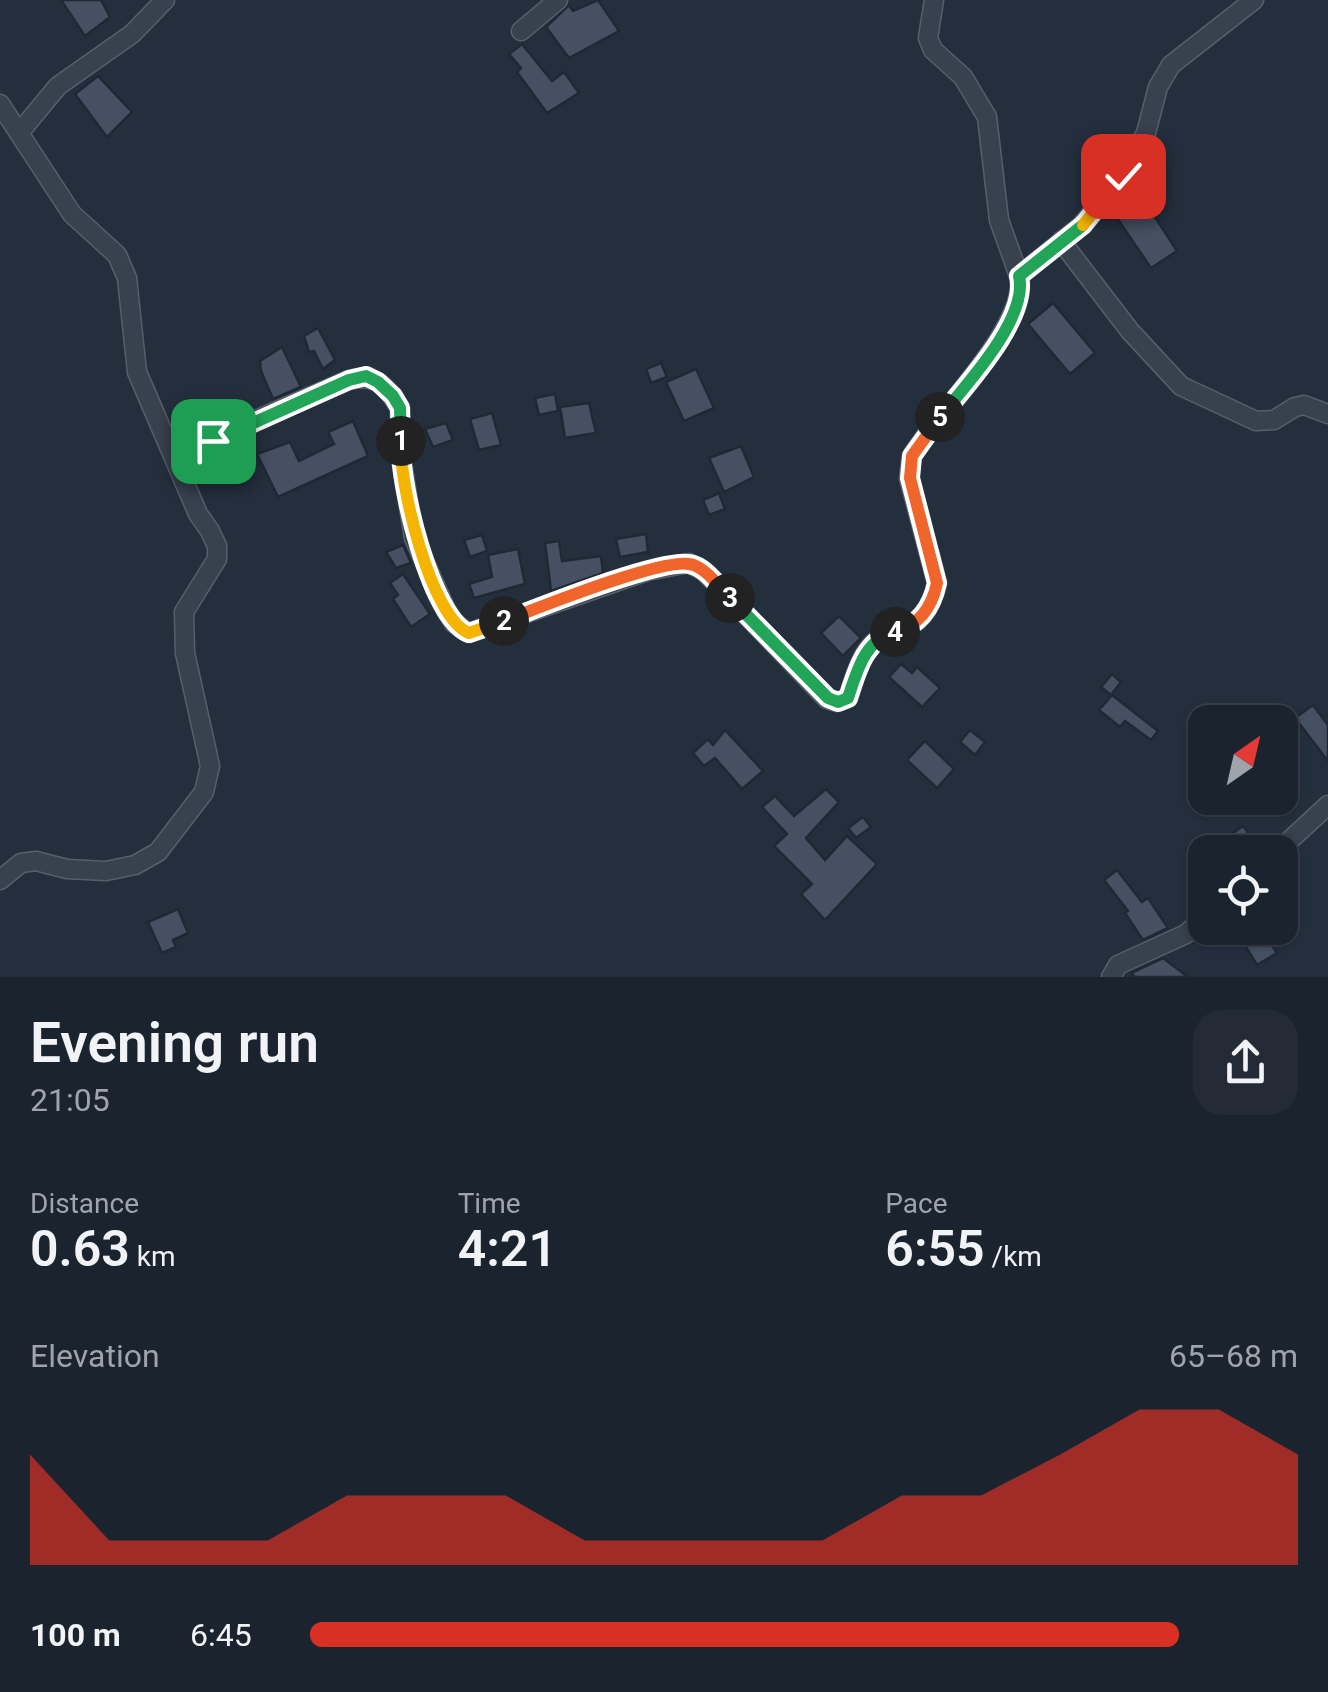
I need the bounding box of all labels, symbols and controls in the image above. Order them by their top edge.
pin [1081,134,1166,219]
icon: check [1096,149,1151,204]
pin: 5 [915,392,965,442]
pin [171,399,256,484]
text: 5 [932,400,948,433]
icon: arrive [186,414,241,469]
pin: 1 [376,416,426,466]
text: 1 [393,424,409,457]
pin: 3 [705,573,755,623]
text: 3 [722,581,738,614]
pin: 2 [479,596,529,646]
text: 2 [496,604,512,637]
pin: 4 [870,607,920,657]
text: 4 [887,615,903,648]
north arrow [1188,705,1298,815]
map controls [1188,705,1298,945]
button: locate [1188,835,1298,945]
button: share [1193,1010,1298,1115]
text: Evening run [30,1011,319,1075]
text: 21:05 [30,1081,110,1119]
text: Distance [30,1187,139,1220]
text: Time [458,1187,521,1220]
text: Pace [885,1187,948,1220]
text: 0.63 [30,1220,130,1278]
text: 4:21 [458,1220,557,1278]
text: 6:55 [885,1220,985,1278]
text: km [130,1240,176,1273]
text: /km [985,1240,1042,1273]
text: Elevation [30,1337,160,1375]
text: 65–68 m [1169,1337,1298,1375]
text: 100 m [30,1616,121,1654]
text: 6:45 [190,1616,252,1654]

